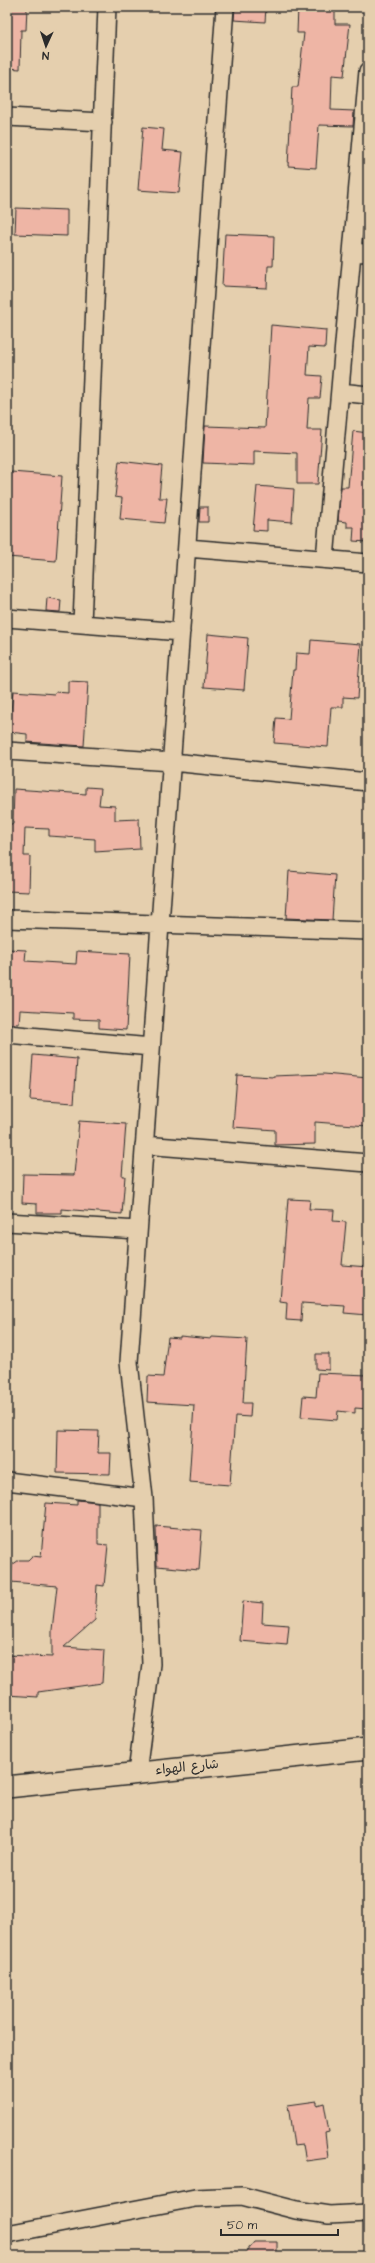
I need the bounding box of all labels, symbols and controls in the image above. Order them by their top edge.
north arrow [26,26,66,66]
text: N [42,48,49,63]
street label: شارع الهواء [155,1755,219,1779]
scale bar [221,2211,338,2237]
text: 50 m [227,2217,258,2234]

